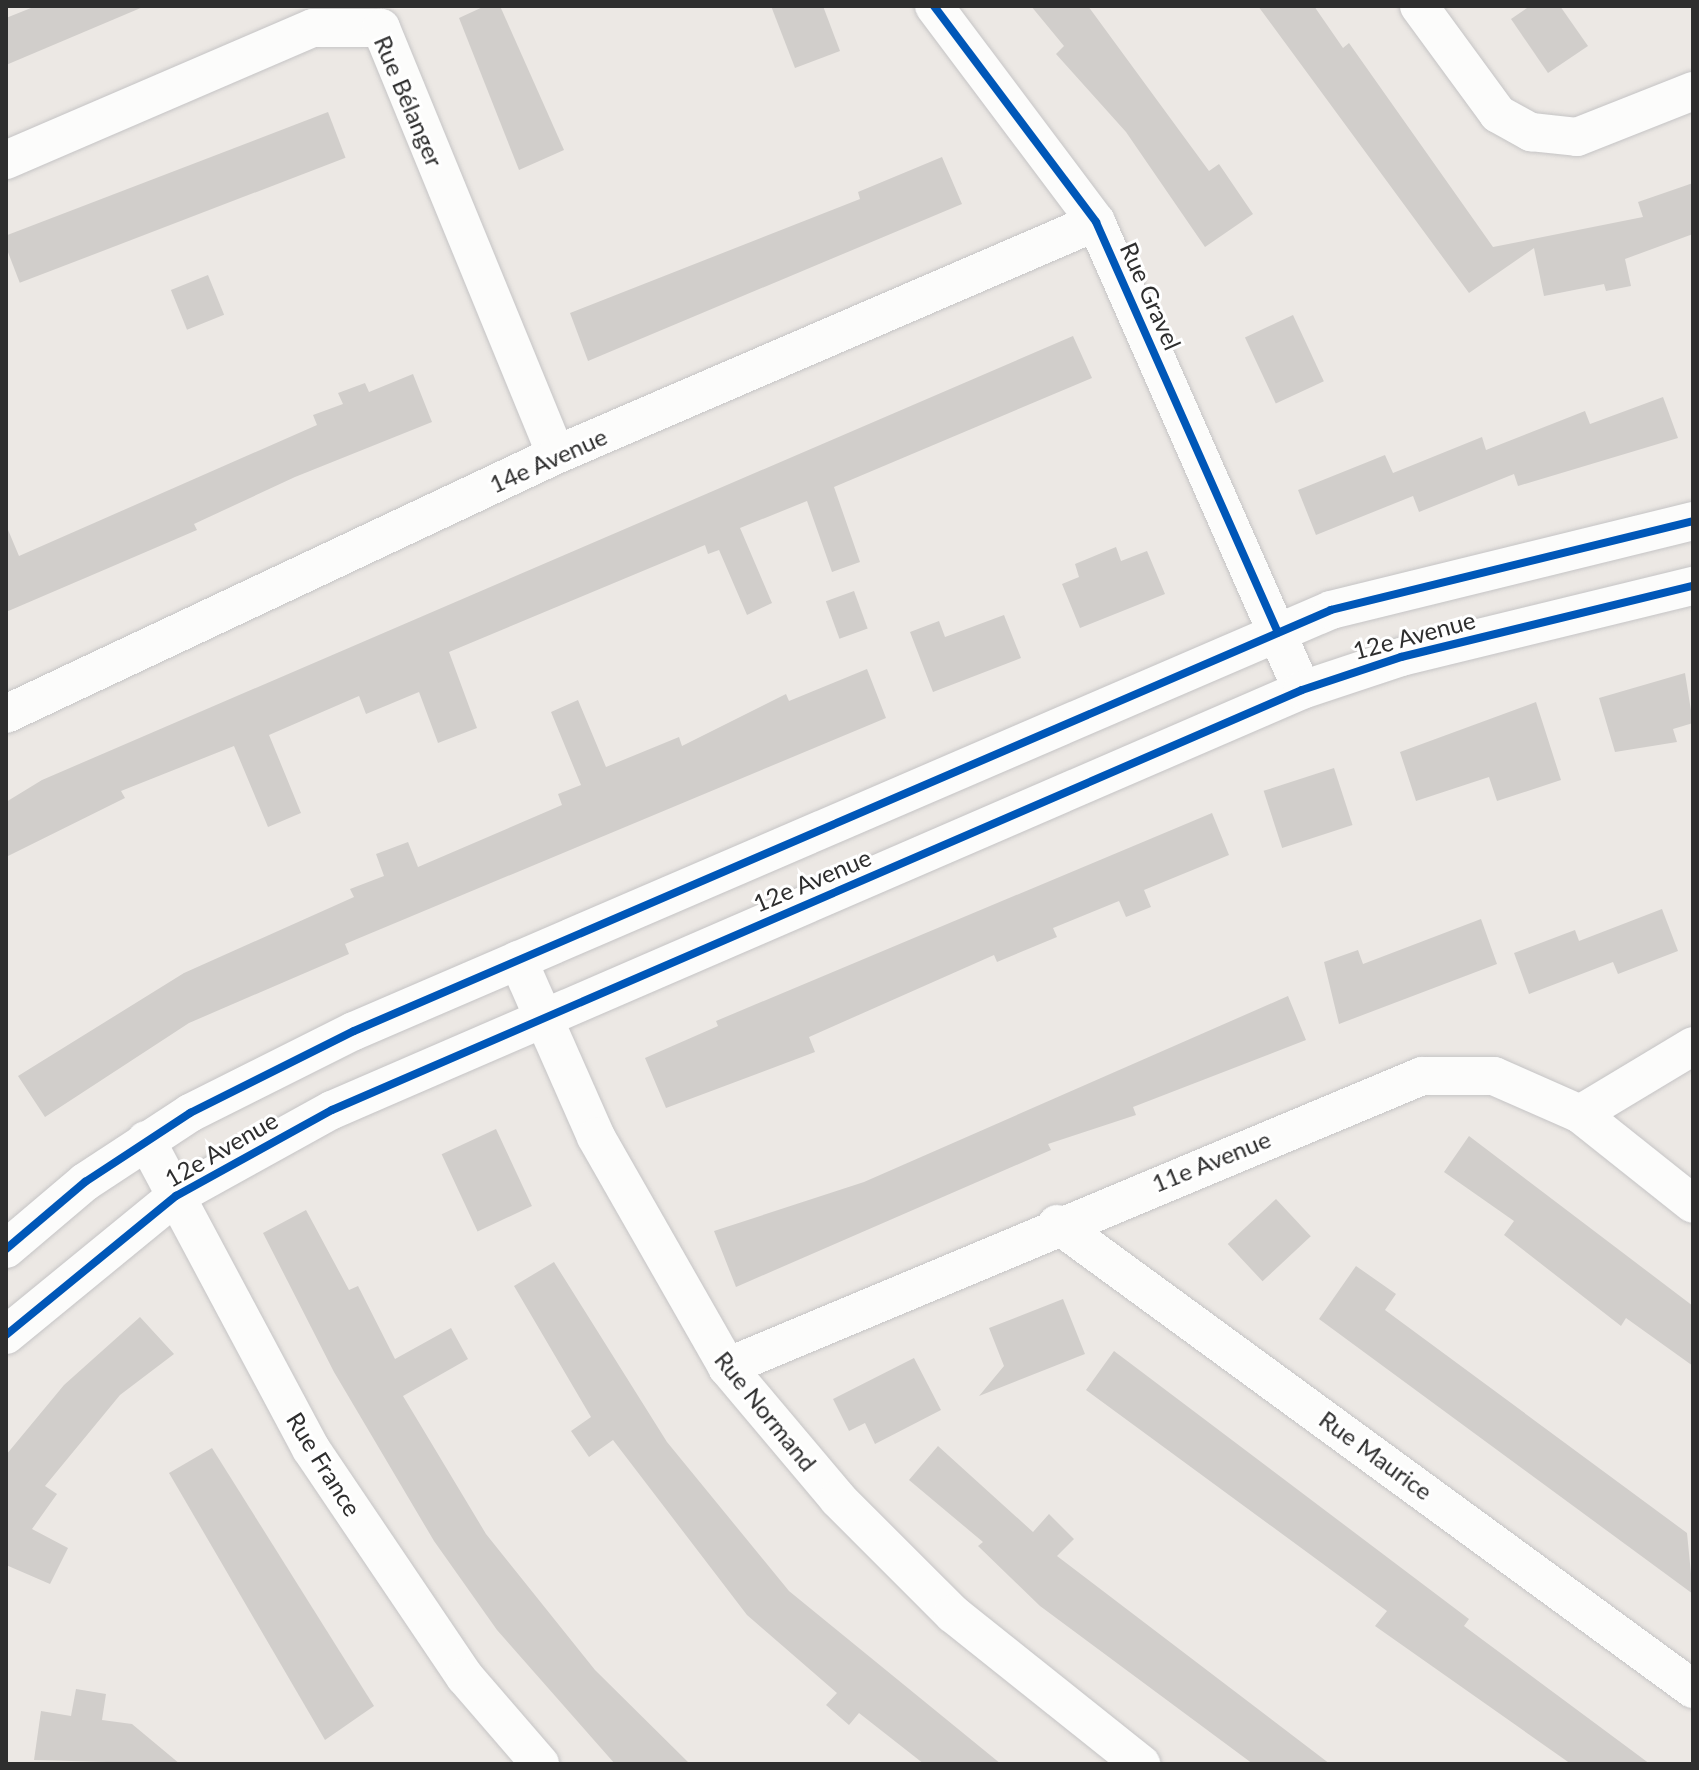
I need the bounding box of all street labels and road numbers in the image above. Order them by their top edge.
street label: Rue Bélanger [369,31,449,171]
street label: Rue Gravel [1115,238,1187,354]
street label: 14e Avenue [485,421,611,499]
street label: 12e Avenue [1349,605,1479,665]
street label: 12e Avenue [748,842,876,918]
street label: 12e Avenue [159,1105,283,1193]
street label: 11e Avenue [1147,1124,1275,1198]
street label: Rue Normand [709,1345,823,1477]
street label: Rue Maurice [1314,1404,1438,1506]
street label: Rue France [281,1407,367,1521]

